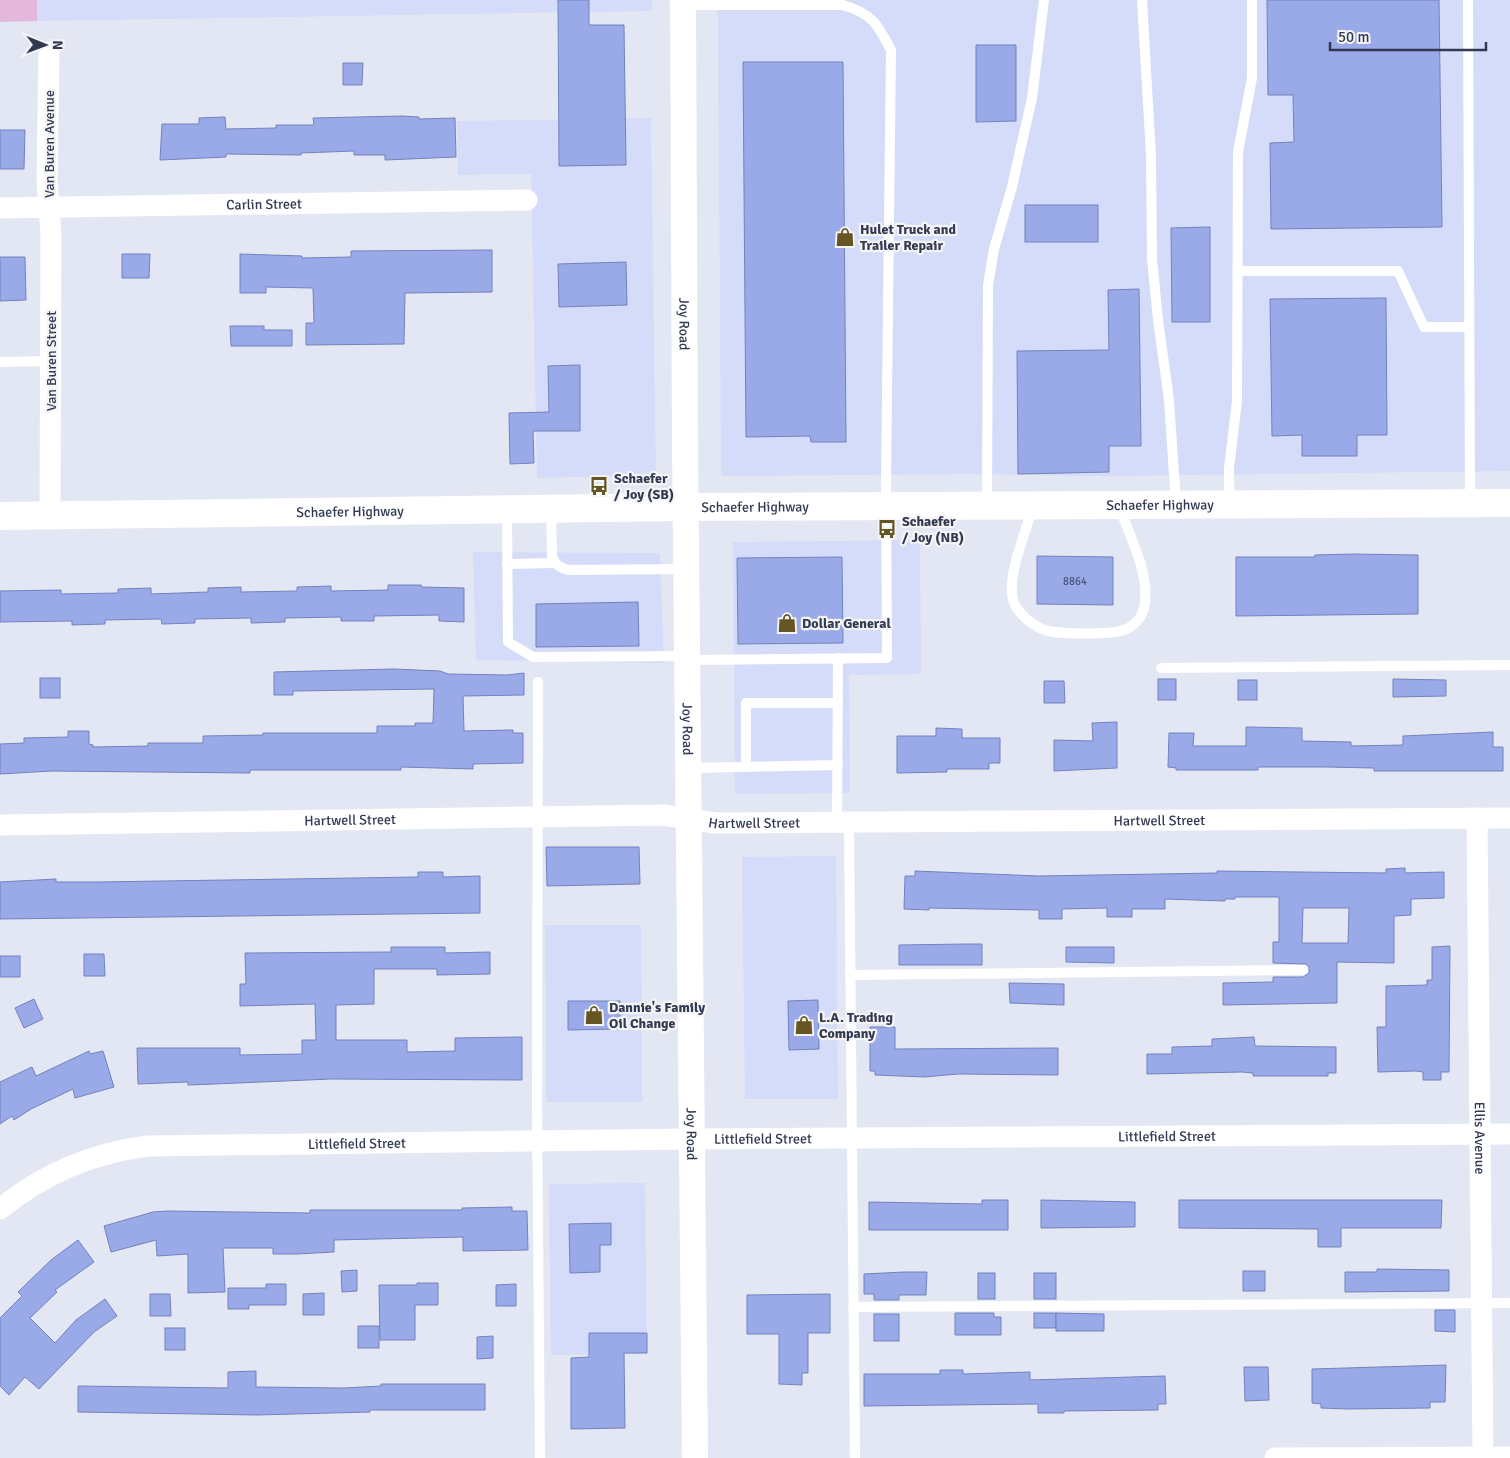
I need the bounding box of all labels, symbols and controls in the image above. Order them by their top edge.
north arrow [20,20,70,70]
scale bar [1330,20,1486,52]
text: 50 m [1338,28,1369,46]
text: N [49,40,66,50]
street label: Van Buren Avenue [41,90,58,198]
street label: Carlin Street [226,195,302,214]
place label: Hulet Truck and Trailer Repair [860,221,956,254]
shop icon: Hulet Truck and Trailer Repair [834,226,856,248]
street label: Joy Road [675,297,693,351]
street label: Van Buren Street [43,311,60,411]
place label: Schaefer / Joy (SB) [614,470,674,503]
bus stop icon: Schaefer / Joy (SB) [588,475,610,497]
street label: Schaefer Highway [1106,496,1214,514]
street label: Schaefer Highway [701,498,809,516]
street label: Schaefer Highway [296,503,404,521]
place label: Schaefer / Joy (NB) [902,513,964,546]
bus stop icon: Schaefer / Joy (NB) [876,518,898,540]
house number: 8864 [1063,575,1087,588]
shop icon: Dollar General [776,612,798,634]
place label: Dollar General [802,615,891,632]
street label: Joy Road [679,702,696,756]
street label: Hartwell Street [304,811,396,829]
street label: Hartwell Street [1113,812,1205,829]
street label: Hartwell Street [707,814,800,832]
place label: Dannie's Family Oil Change [609,999,705,1032]
shop icon: Dannie's Family Oil Change [583,1004,605,1026]
place label: L.A. Trading Company [819,1009,893,1042]
shop icon: L.A. Trading Company [793,1014,815,1036]
street label: Ellis Avenue [1471,1102,1488,1174]
street label: Joy Road [683,1107,700,1161]
street label: Littlefield Street [1118,1128,1216,1145]
street label: Littlefield Street [714,1130,812,1148]
street label: Littlefield Street [308,1135,406,1153]

